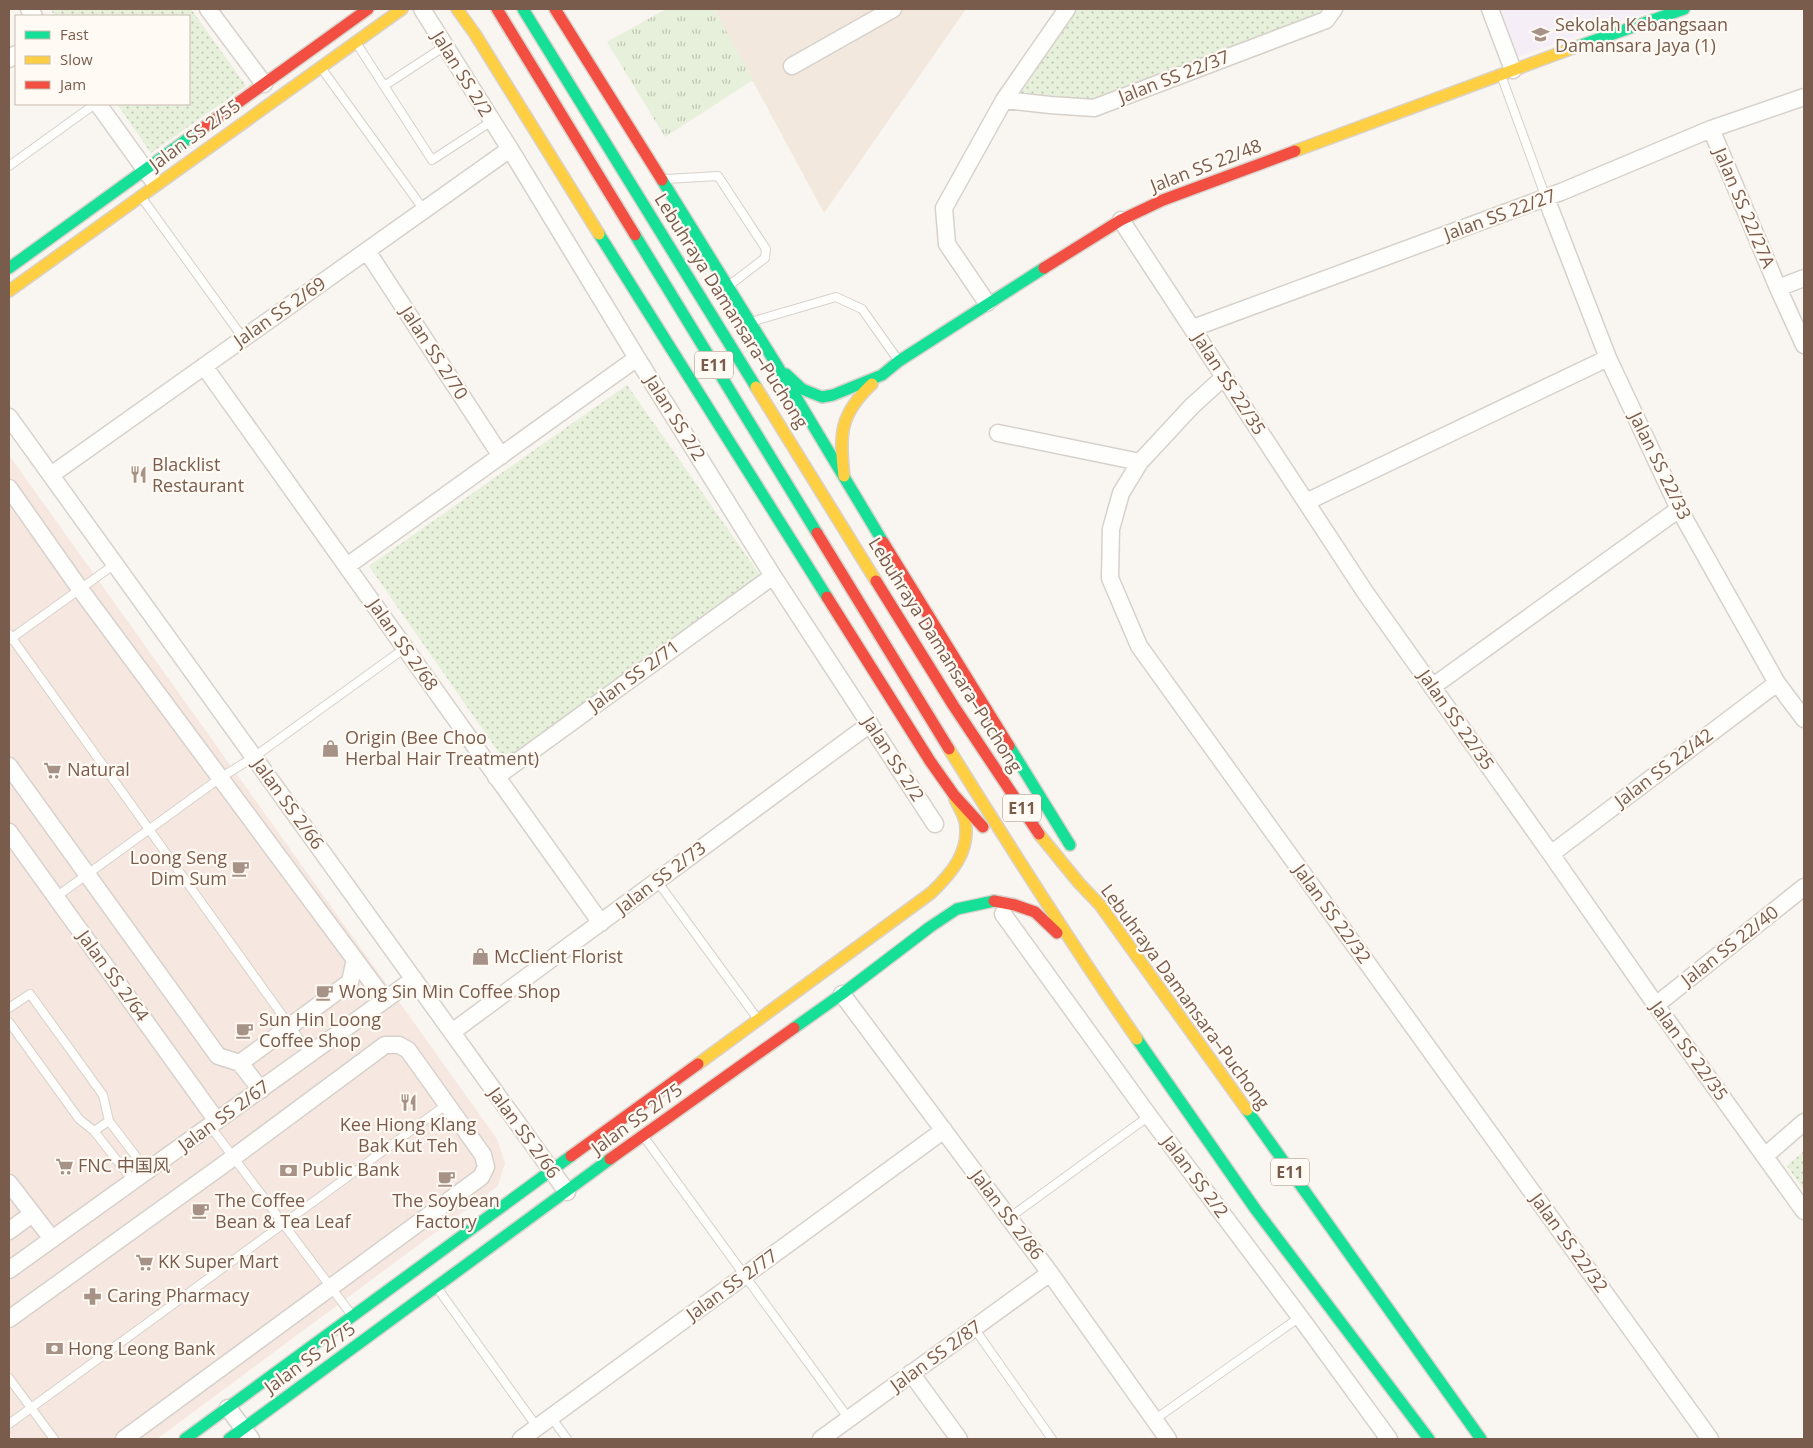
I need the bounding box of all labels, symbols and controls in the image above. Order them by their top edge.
place label: Sekolah Kebangsaan Damansara Jaya (1) [1555,12,1728,57]
legend [15,15,190,105]
text: Fast [60,24,89,44]
street label: Jalan SS 2/2 [426,24,499,121]
school or university icon: Sekolah Kebangsaan Damansara Jaya (1) [1531,25,1551,45]
street label: Jalan SS 22/37 [1113,44,1233,109]
text: Slow [60,49,93,69]
text: Jam [58,74,86,94]
street label: Jalan SS 2/55 [142,93,245,177]
street label: Jalan SS 22/48 [1145,133,1265,198]
street label: Jalan SS 22/27A [1708,142,1781,272]
street label: Jalan SS 22/27 [1439,183,1559,246]
street label: Lebuhraya Damansara–Puchong [649,189,814,433]
street label: Jalan SS 2/69 [227,271,330,353]
street label: Jalan SS 2/70 [395,299,474,404]
street label: Jalan SS 22/35 [1187,326,1272,439]
road number: E11 [695,352,733,378]
street label: Jalan SS 2/2 [639,368,712,465]
street label: Jalan SS 22/33 [1624,406,1697,524]
place label: Blacklist Restaurant [152,452,244,497]
restaurant icon: Blacklist Restaurant [128,465,148,485]
street label: Lebuhraya Damansara–Puchong [863,533,1028,777]
street label: Jalan SS 2/68 [362,592,444,695]
street label: Jalan SS 2/71 [581,634,684,718]
street label: Jalan SS 22/35 [1412,663,1500,774]
street label: Jalan SS 2/2 [856,710,930,806]
street label: Jalan SS 22/42 [1608,722,1717,813]
place label: Origin (Bee Choo Herbal Hair Treatment) [345,725,539,770]
shop icon: Origin (Bee Choo Herbal Hair Treatment) [321,738,341,758]
street label: Jalan SS 2/66 [246,751,330,854]
place label: Natural [67,757,130,781]
supermarket icon: Natural [43,760,63,780]
road number: E11 [1003,794,1041,821]
street label: Jalan SS 2/73 [609,835,710,920]
place label: Loong Seng Dim Sum [130,845,227,890]
street label: Jalan SS 22/32 [1287,857,1377,968]
cafe icon: Loong Seng Dim Sum [231,858,251,878]
street label: Lebuhraya Damansara–Puchong [1096,879,1276,1114]
street label: Jalan SS 22/40 [1674,900,1783,992]
street label: Jalan SS 2/64 [71,923,155,1026]
place label: McClient Florist [494,944,623,968]
shop icon: McClient Florist [470,947,490,967]
place label: Wong Sin Min Coffee Shop [339,979,560,1003]
cafe icon: Wong Sin Min Coffee Shop [315,982,335,1002]
street label: Jalan SS 22/35 [1644,994,1734,1105]
place label: Sun Hin Loong Coffee Shop [259,1007,381,1052]
cafe icon: Sun Hin Loong Coffee Shop [235,1020,255,1040]
street label: Jalan SS 2/67 [171,1074,274,1158]
street label: Jalan SS 2/75 [584,1077,687,1161]
street label: Jalan SS 2/66 [482,1080,566,1183]
restaurant icon: Kee Hiong Klang Bak Kut Teh [398,1092,418,1112]
place label: Kee Hiong Klang Bak Kut Teh [340,1112,476,1157]
street label: Jalan SS 2/2 [1156,1129,1234,1222]
place label: FNC 中国风 [78,1153,171,1177]
supermarket icon: FNC 中国风 [54,1156,74,1176]
place label: Public Bank [302,1157,400,1181]
road number: E11 [1271,1158,1309,1186]
bank icon: Public Bank [278,1160,298,1180]
street label: Jalan SS 2/86 [965,1163,1050,1264]
cafe icon: The Soybean Factory [436,1168,456,1188]
street label: Jalan SS 22/32 [1524,1186,1614,1297]
place label: The Coffee Bean & Tea Leaf [215,1188,351,1233]
place label: The Soybean Factory [392,1188,500,1233]
cafe icon: The Coffee Bean & Tea Leaf [191,1201,211,1221]
street label: Jalan SS 2/77 [679,1243,782,1327]
place label: KK Super Mart [158,1249,279,1273]
supermarket icon: KK Super Mart [134,1252,154,1272]
place label: Caring Pharmacy [107,1283,250,1307]
pharmacy icon: Caring Pharmacy [83,1286,103,1306]
street label: Jalan SS 2/87 [883,1314,986,1398]
street label: Jalan SS 2/75 [257,1316,360,1400]
place label: Hong Leong Bank [68,1336,216,1360]
bank icon: Hong Leong Bank [44,1339,64,1359]

